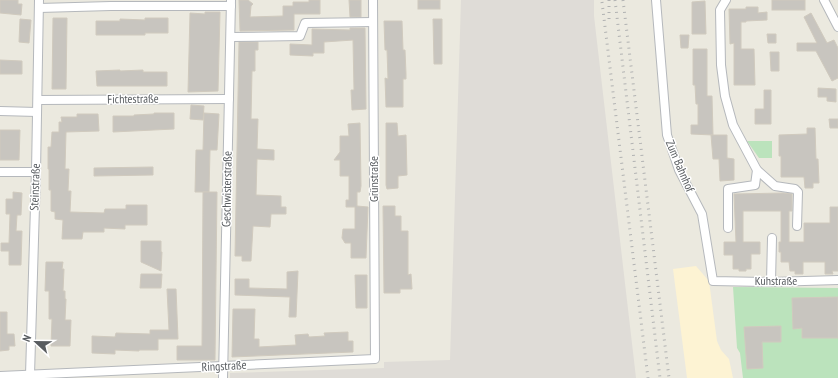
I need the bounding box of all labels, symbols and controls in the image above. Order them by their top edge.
street label: Fichtestraße [107,91,159,106]
street label: Zum Bahnhof [663,138,698,195]
street label: Geschwisterstraße [218,151,235,227]
street label: Grünstraße [366,156,381,202]
street label: Steinstraße [26,163,43,211]
street label: Kuhstraße [755,273,797,288]
north arrow [16,322,56,362]
text: N [19,333,34,344]
street label: Ringstraße [201,357,247,374]

